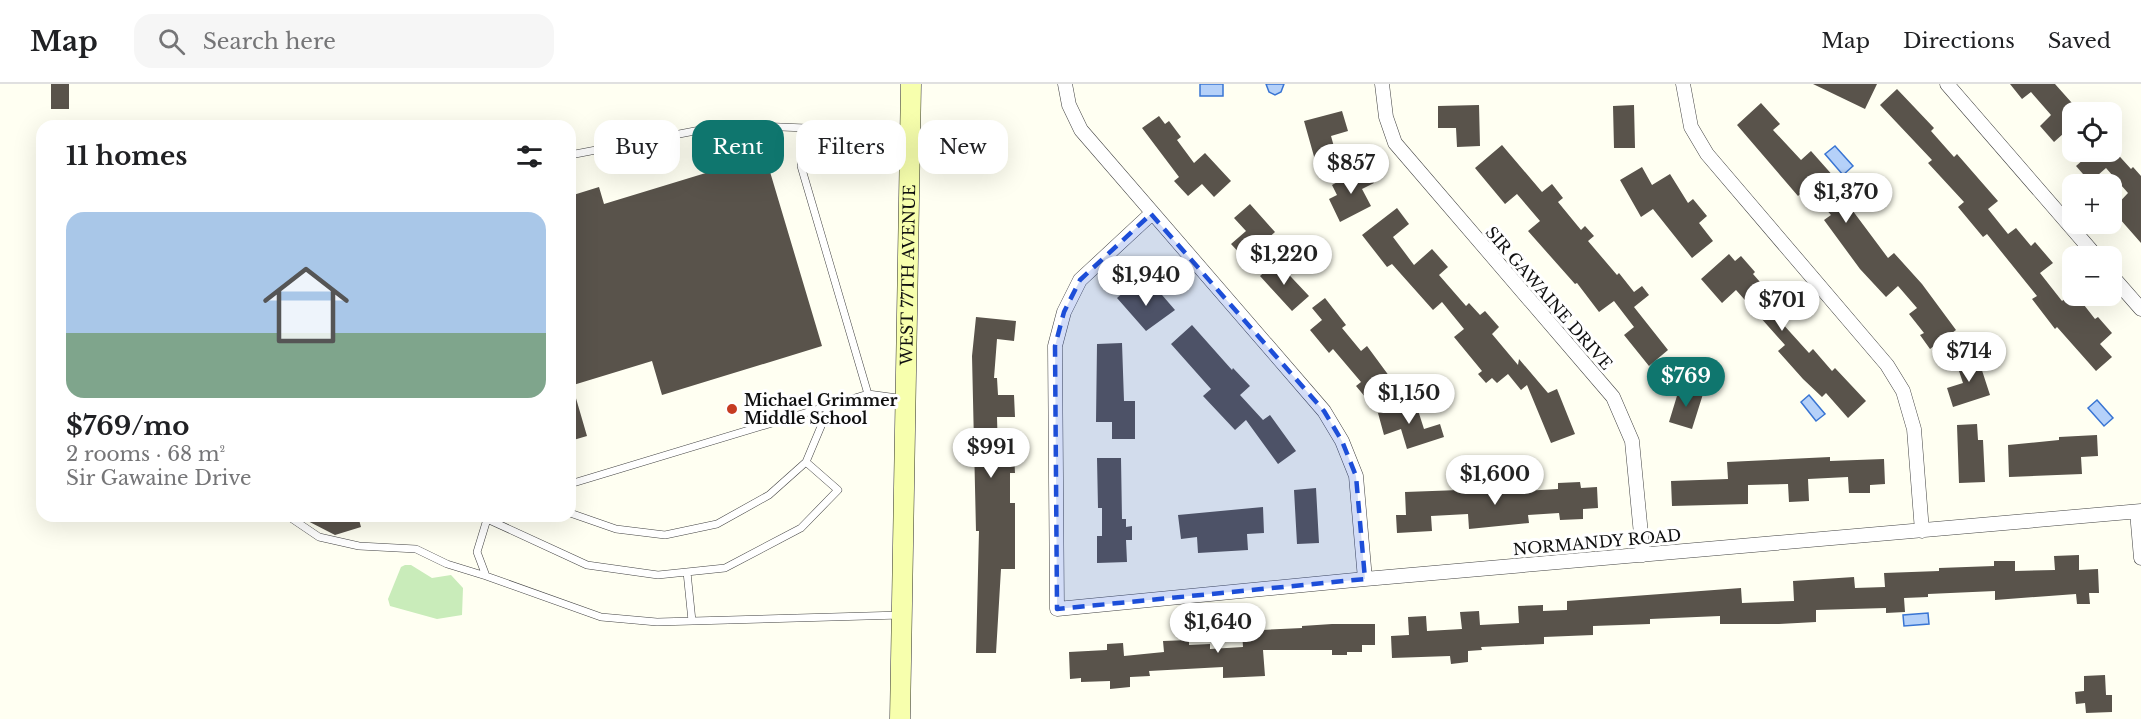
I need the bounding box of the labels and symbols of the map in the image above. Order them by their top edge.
pin: $857 [1315,144,1387,195]
pin: $1,370 [1797,173,1895,224]
street label: WEST 77TH AVENUE [896,184,919,367]
street label: SIR GAWAINE DRIVE [1481,222,1617,374]
pin: $1,220 [1235,235,1333,286]
pin: $1,940 [1097,256,1195,307]
pin: $701 [1746,281,1818,332]
pin: $714 [1933,332,2005,383]
pin: $769 [1650,357,1722,408]
pin: $1,150 [1360,374,1458,425]
place label: Michael Grimmer Middle School [744,390,898,428]
marker: Michael Grimmer Middle School [725,402,739,416]
pin: $991 [955,428,1027,479]
pin: $1,600 [1446,455,1544,506]
street label: NORMANDY ROAD [1512,525,1682,559]
pin: $1,640 [1169,603,1267,654]

